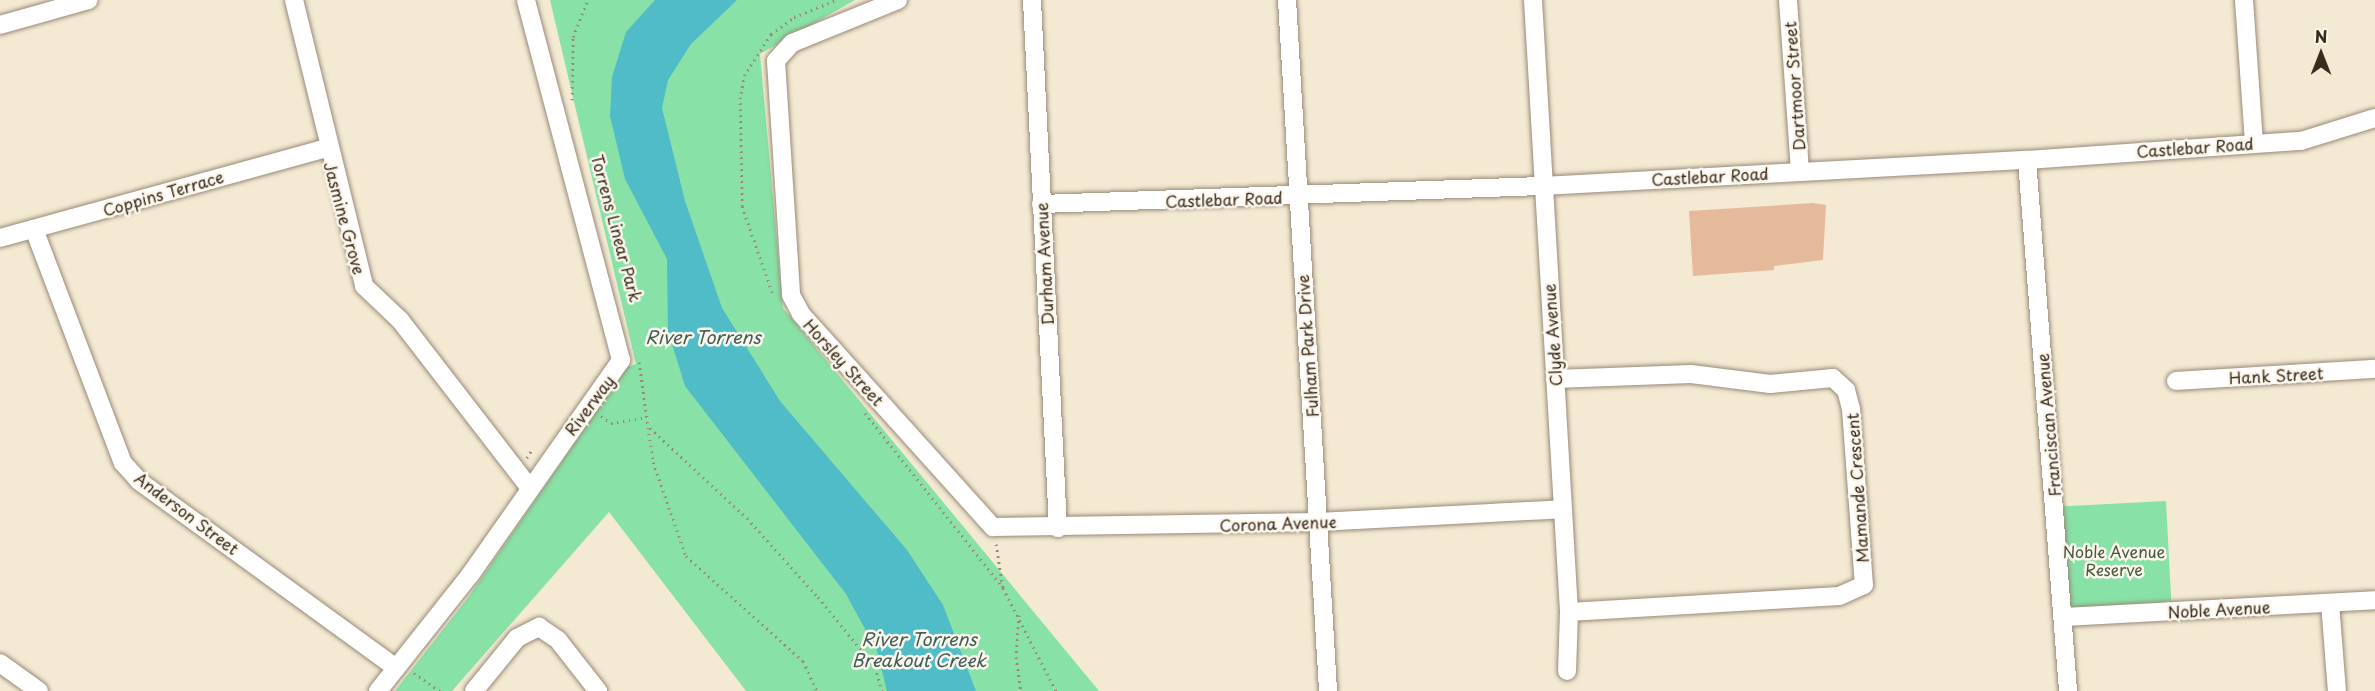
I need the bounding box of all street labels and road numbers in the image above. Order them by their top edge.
street label: Dartmoor Street [1780,21,1808,151]
street label: Castlebar Road [2135,133,2255,161]
street label: Torrens Linear Park [588,152,646,304]
street label: Jasmine Grove [321,159,369,277]
street label: Castlebar Road [1650,163,1770,189]
street label: Coppins Terrace [100,167,226,219]
street label: Castlebar Road [1164,187,1284,211]
street label: Durham Avenue [1031,202,1057,326]
street label: Fulham Park Drive [1292,274,1322,418]
street label: Clyde Avenue [1539,283,1565,387]
street label: Horsley Street [800,314,888,410]
street label: Franciscan Avenue [2032,352,2064,498]
street label: Hank Street [2228,363,2324,387]
street label: Riverway [560,371,618,439]
street label: Mamande Crescent [1842,413,1872,563]
street label: Anderson Street [131,468,243,558]
street label: Corona Avenue [1220,511,1336,535]
street label: Noble Avenue [2167,597,2271,621]

